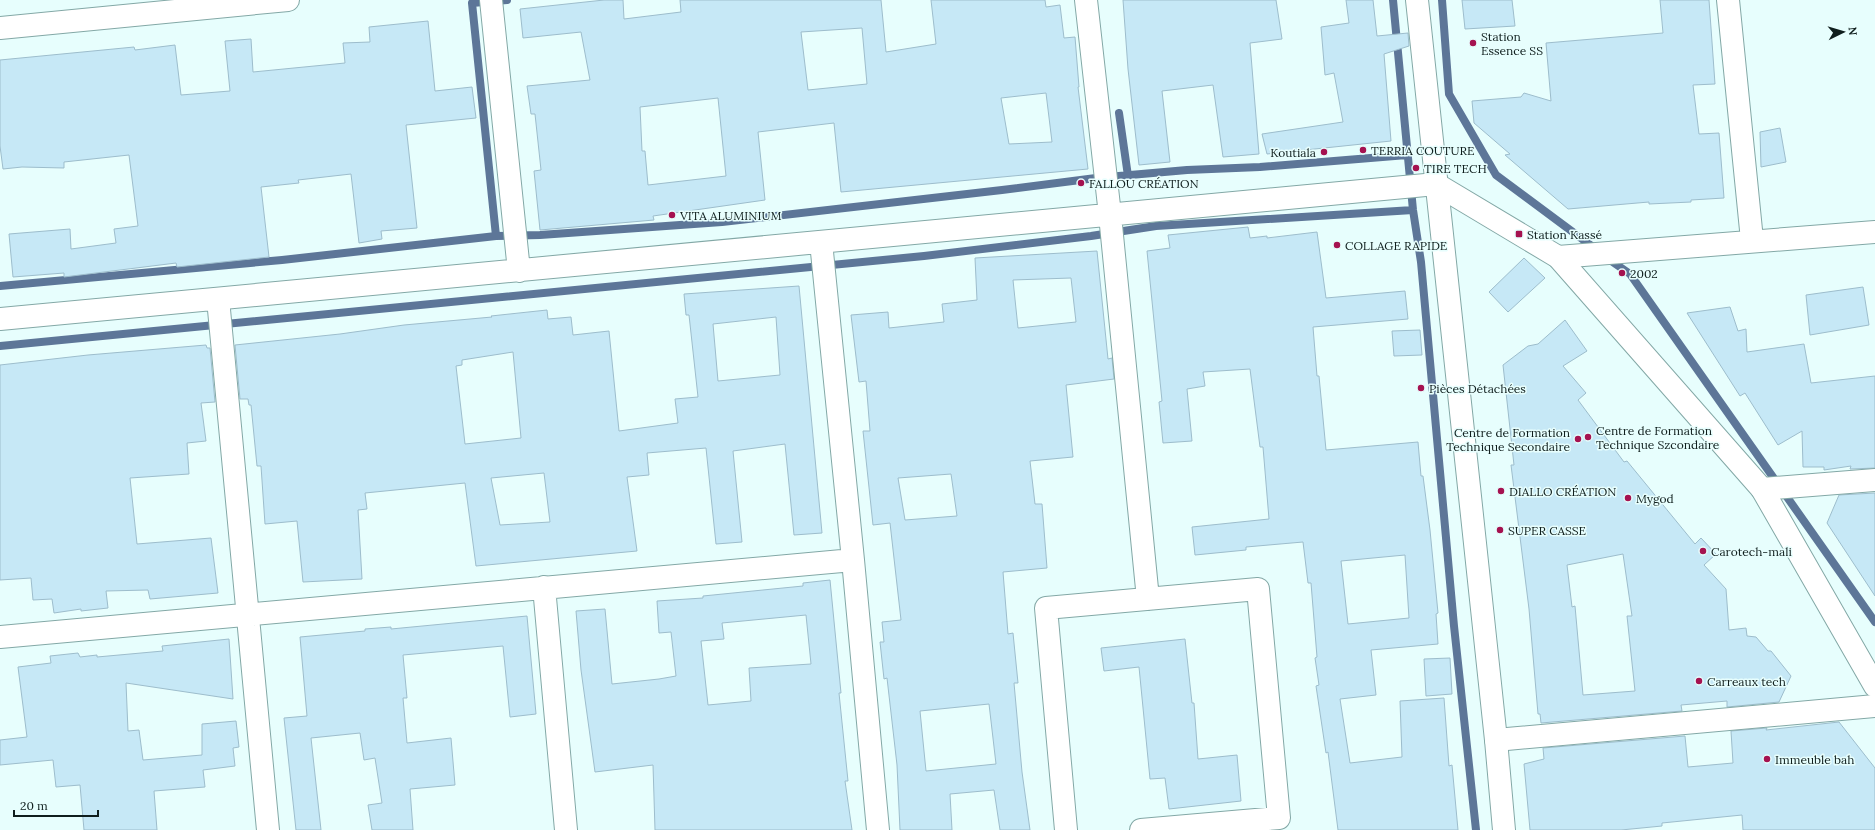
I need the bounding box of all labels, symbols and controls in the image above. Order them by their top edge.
north arrow [1823,12,1863,52]
text: N [1846,26,1860,36]
place label: Station Essence SS [1481,29,1543,58]
marker: Station Essence SS [1468,38,1478,48]
place label: TERRIA COUTURE [1371,143,1475,158]
place label: Koutiala [1270,145,1316,160]
marker: TERRIA COUTURE [1358,145,1368,155]
marker: Koutiala [1319,147,1329,157]
place label: TIRE TECH [1424,161,1487,176]
marker: TIRE TECH [1411,163,1421,173]
place label: FALLOU CRÉATION [1089,176,1199,191]
marker: FALLOU CRÉATION [1076,178,1086,188]
place label: VITA ALUMINIUM [679,208,782,223]
marker: VITA ALUMINIUM [667,210,677,220]
place label: Station Kassé [1527,227,1602,242]
marker: Station Kassé [1514,229,1524,239]
place label: COLLAGE RAPIDE [1345,238,1447,253]
marker: COLLAGE RAPIDE [1332,240,1342,250]
place label: 2002 [1630,266,1658,281]
marker: 2002 [1617,268,1627,278]
place label: Pièces Détachées [1429,381,1526,396]
marker: Pièces Détachées [1416,383,1426,393]
place label: Centre de Formation Technique Szcondaire [1596,423,1720,452]
place label: Centre de Formation Technique Secondaire [1446,425,1570,454]
marker: Centre de Formation Technique Szcondaire [1583,432,1593,442]
marker: Centre de Formation Technique Secondaire [1573,434,1583,444]
place label: DIALLO CRÉATION [1509,484,1616,499]
marker: DIALLO CRÉATION [1496,486,1506,496]
place label: Mygod [1636,491,1674,506]
marker: Mygod [1623,493,1633,503]
place label: SUPER CASSE [1508,523,1586,538]
marker: SUPER CASSE [1495,525,1505,535]
place label: Carotech-mali [1711,544,1792,559]
marker: Carotech-mali [1698,546,1708,556]
place label: Carreaux tech [1707,674,1786,689]
marker: Carreaux tech [1694,676,1704,686]
place label: Immeuble bah [1775,752,1854,767]
marker: Immeuble bah [1762,754,1772,764]
scale bar [14,792,98,818]
text: 20 m [20,798,48,813]

